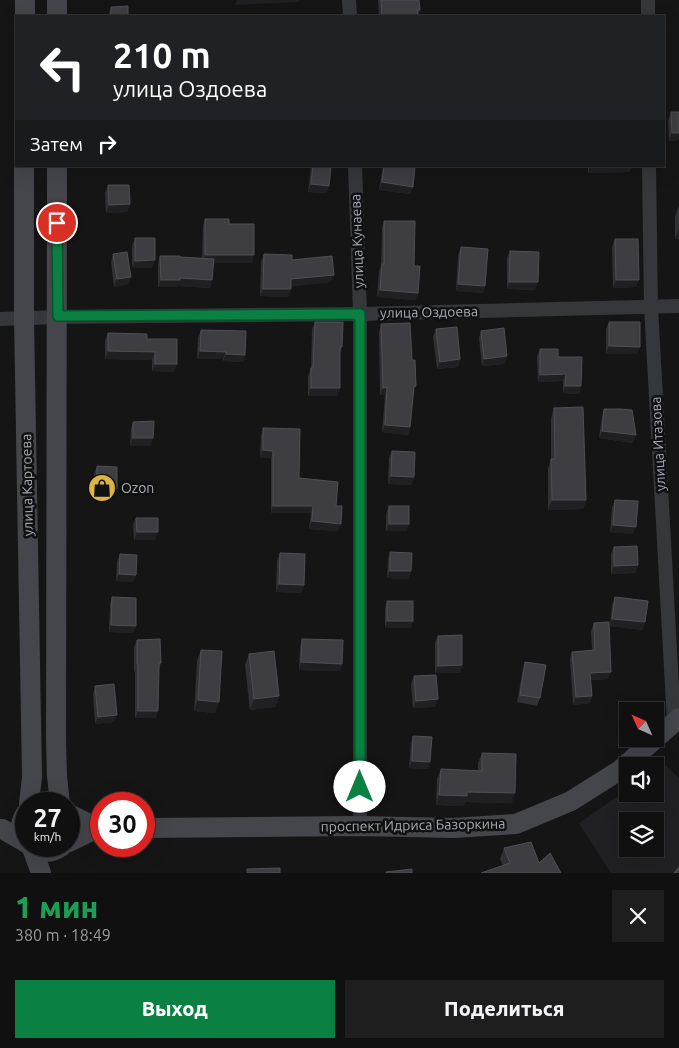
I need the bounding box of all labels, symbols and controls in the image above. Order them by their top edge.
icon: left [30,35,95,100]
text: 210 m [113,35,211,75]
text: улица Оздоева [113,76,267,101]
icon: right [93,130,121,158]
text: Затем [30,133,83,155]
street label: улица Кунаева [347,194,367,288]
pin [36,202,78,244]
icon: arrive [43,209,71,237]
street label: улица Оздоева [380,303,478,321]
street label: улица Итазова [648,396,668,492]
street label: улица Картоева [18,434,36,536]
shop icon: Ozon [87,473,117,503]
place label: Ozon [121,480,154,496]
north arrow [619,702,664,748]
map controls [619,702,664,857]
button: sound [619,757,664,802]
position arrow [333,760,385,812]
speed limit sign: 30 [90,792,155,857]
text: 27 [33,804,62,832]
button: layers [619,812,664,857]
street label: проспект Идриса Базоркина [321,815,505,835]
text: km/h [34,830,61,843]
text: 1 мин [15,890,98,924]
button: close [612,890,664,942]
text: 380 m · 18:49 [15,926,111,944]
button: Выход [15,980,335,1038]
button: Поделиться [345,980,664,1038]

